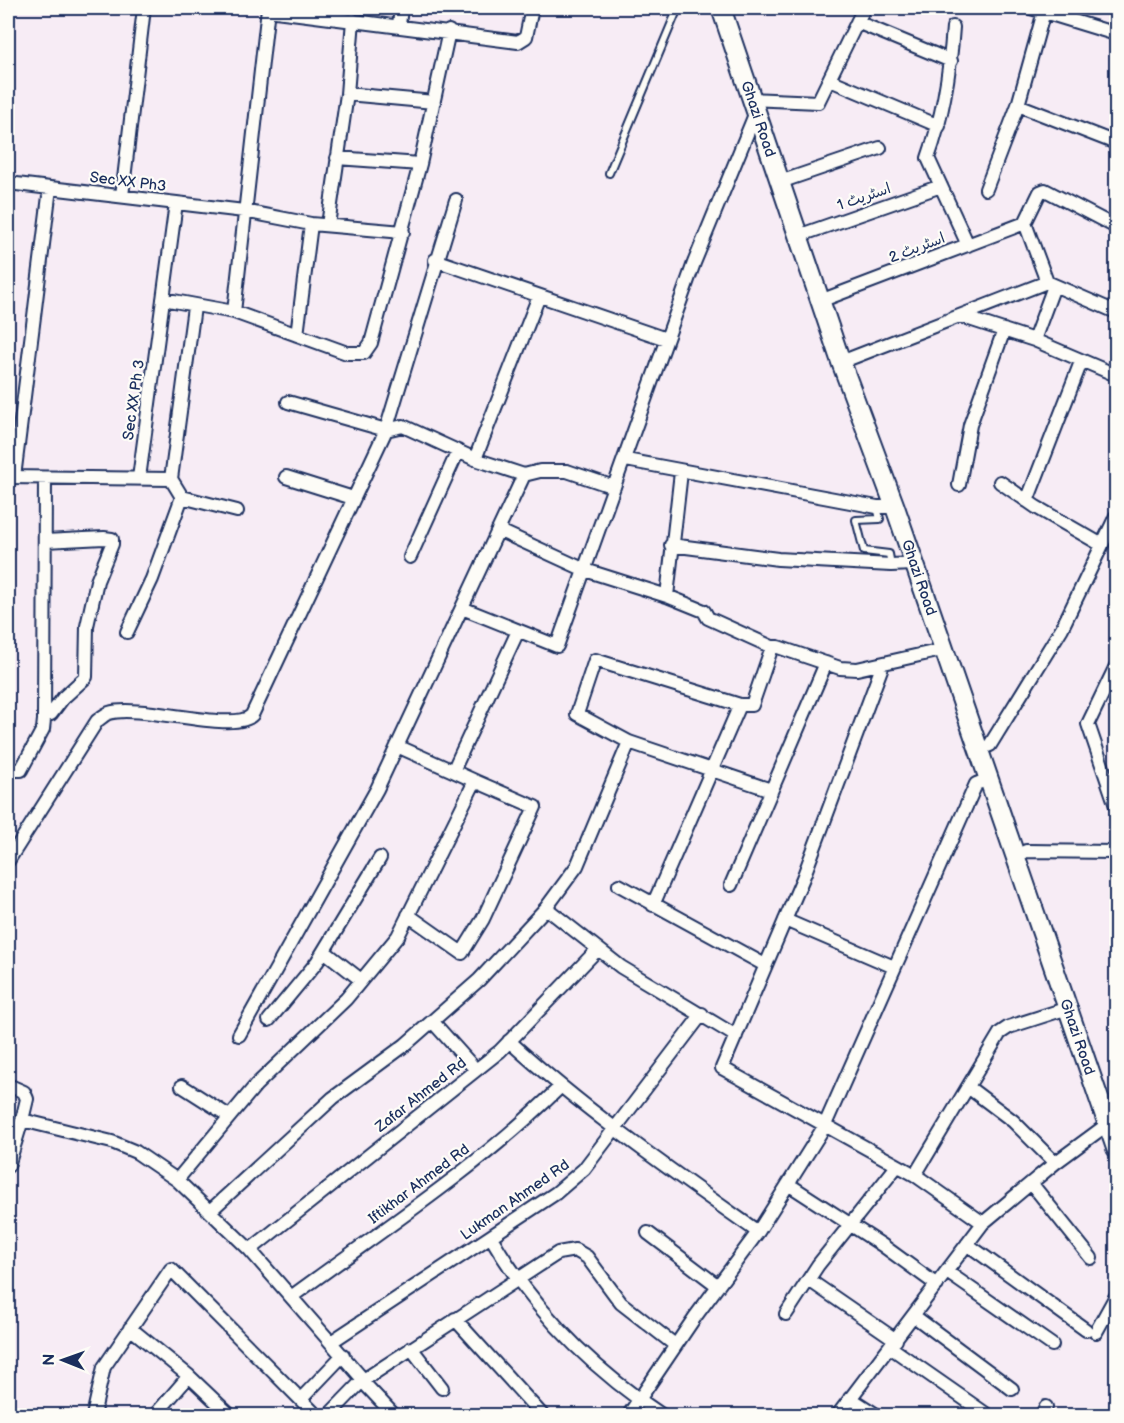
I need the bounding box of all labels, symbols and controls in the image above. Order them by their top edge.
street label: Ghazi Road [737,78,780,159]
street label: Sec XX Ph3 [89,168,167,196]
street label: اسٹریٹ 1 [835,179,893,215]
street label: اسٹریٹ 2 [886,229,948,267]
street label: Sec XX Ph 3 [119,359,149,441]
street label: Ghazi Road [897,537,941,618]
street label: Ghazi Road [1056,996,1100,1077]
street label: Zafar Ahmed Rd [371,1054,470,1137]
street label: Iftikhar Ahmed Rd [365,1140,473,1228]
street label: Lukman Ahmed Rd [457,1155,573,1245]
north arrow [33,1330,93,1390]
text: N [40,1354,59,1366]

